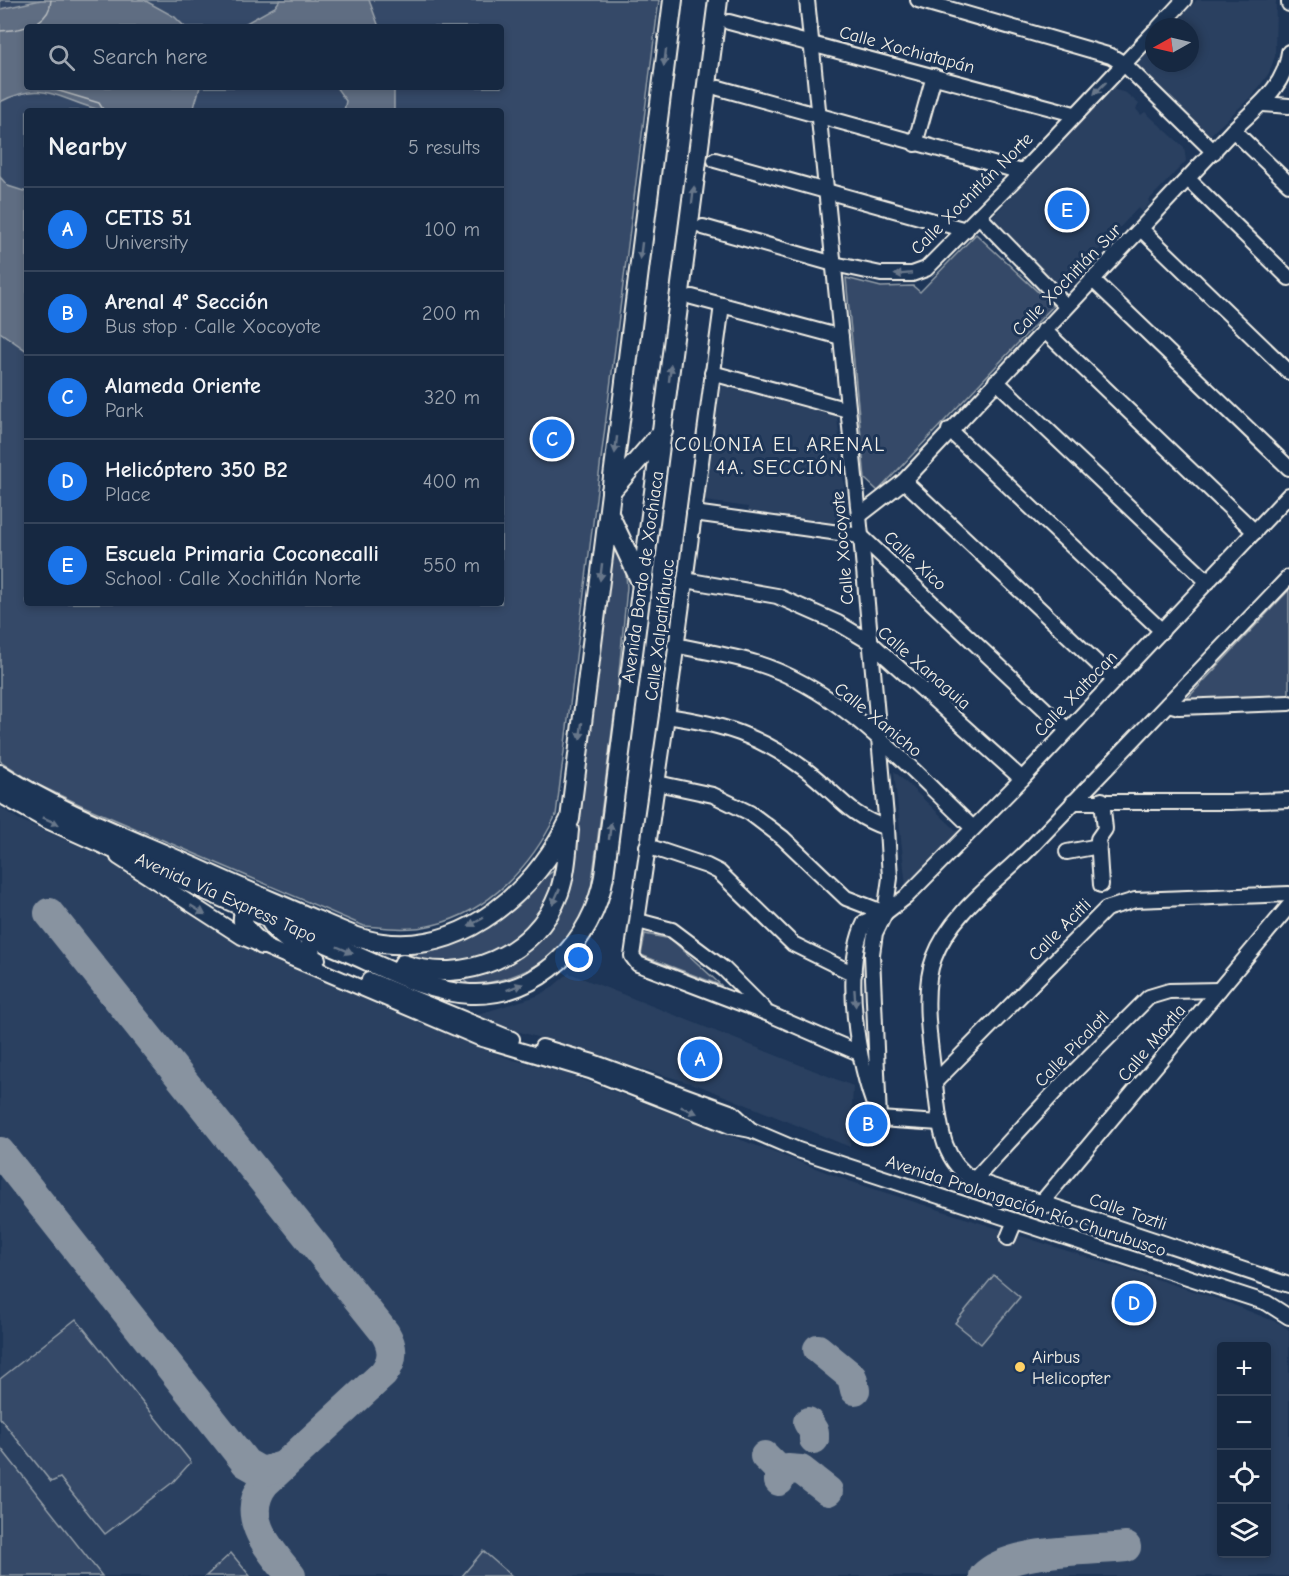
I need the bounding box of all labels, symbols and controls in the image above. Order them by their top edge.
north arrow [1145,18,1199,72]
street label: Calle Xochiatapán [837,22,977,78]
search box [24,24,504,90]
icon: search [45,41,78,74]
text: Search here [93,44,208,70]
one-way arrow [661,49,670,68]
one-way arrow [1093,81,1107,96]
street label: Calle Xochitlán Norte [907,129,1037,259]
text: Nearby [48,132,127,162]
text: 5 results [408,136,480,159]
one-way arrow [688,185,698,204]
pin: E [1048,188,1086,232]
text: CETIS 51 [105,205,192,231]
text: A [62,218,73,241]
text: 100 m [425,218,480,241]
street label: Calle Xochitlán Sur [1008,219,1127,341]
text: University [105,231,188,254]
one-way arrow [636,242,645,261]
one-way arrow [894,269,913,279]
text: Arenal 4° Sección [105,289,269,315]
text: B [61,302,74,325]
text: 200 m [422,302,480,325]
text: Bus stop · Calle Xocoyote [105,315,321,338]
one-way arrow [665,363,675,382]
text: Alameda Oriente [105,373,261,399]
text: C [61,386,74,409]
text: 320 m [424,386,480,409]
text: Park [105,399,143,422]
pin: C [532,416,572,462]
district label: COLONIA EL ARENAL 4A. SECCIÓN [674,433,886,479]
one-way arrow [611,436,621,455]
text: Helicóptero 350 B2 [105,457,288,483]
text: D [61,470,74,493]
text: 400 m [423,470,480,493]
street label: Avenida Bordo de Xochiaca [618,470,668,684]
text: Place [105,483,151,506]
street label: Calle Xocoyote [828,490,858,606]
street label: Calle Xico [879,527,951,595]
text: Escuela Primaria Coconecalli [105,541,379,567]
text: E [62,554,73,577]
text: 550 m [423,554,480,577]
street label: Calle Xalpatláhuac [641,558,679,702]
one-way arrow [596,562,606,581]
text: School · Calle Xochitlán Norte [105,567,361,590]
street label: Calle Xanaguia [873,622,975,714]
street label: Calle Xaltocan [1030,647,1122,741]
street label: Calle Xanicho [830,678,926,762]
one-way arrow [576,721,586,740]
one-way arrow [43,816,61,826]
one-way arrow [605,822,614,841]
street label: Avenida Vía Express Tapo [132,848,320,948]
one-way arrow [551,888,561,906]
street label: Calle Acitli [1024,894,1096,966]
one-way arrow [190,904,206,915]
one-way arrow [467,917,484,927]
your location [564,943,593,972]
one-way arrow [336,946,354,955]
one-way arrow [506,981,524,991]
one-way arrow [851,989,860,1008]
street label: Calle Maxtla [1114,1000,1190,1086]
street label: Calle Picalotl [1030,1007,1114,1091]
pin: A [680,1036,720,1082]
pin: B [848,1102,888,1146]
one-way arrow [680,1105,698,1115]
street label: Avenida Prolongación Río Churubusco [883,1151,1169,1261]
street label: Calle Toztli [1086,1189,1170,1235]
pin: D [1114,1280,1154,1326]
map controls [1217,1342,1271,1558]
button: + [1217,1342,1271,1396]
place label: Airbus Helicopter [1032,1347,1111,1389]
marker: Airbus Helicopter [1013,1360,1027,1374]
button: − [1217,1396,1271,1450]
button: locate [1217,1450,1271,1504]
button: layers [1217,1504,1271,1558]

